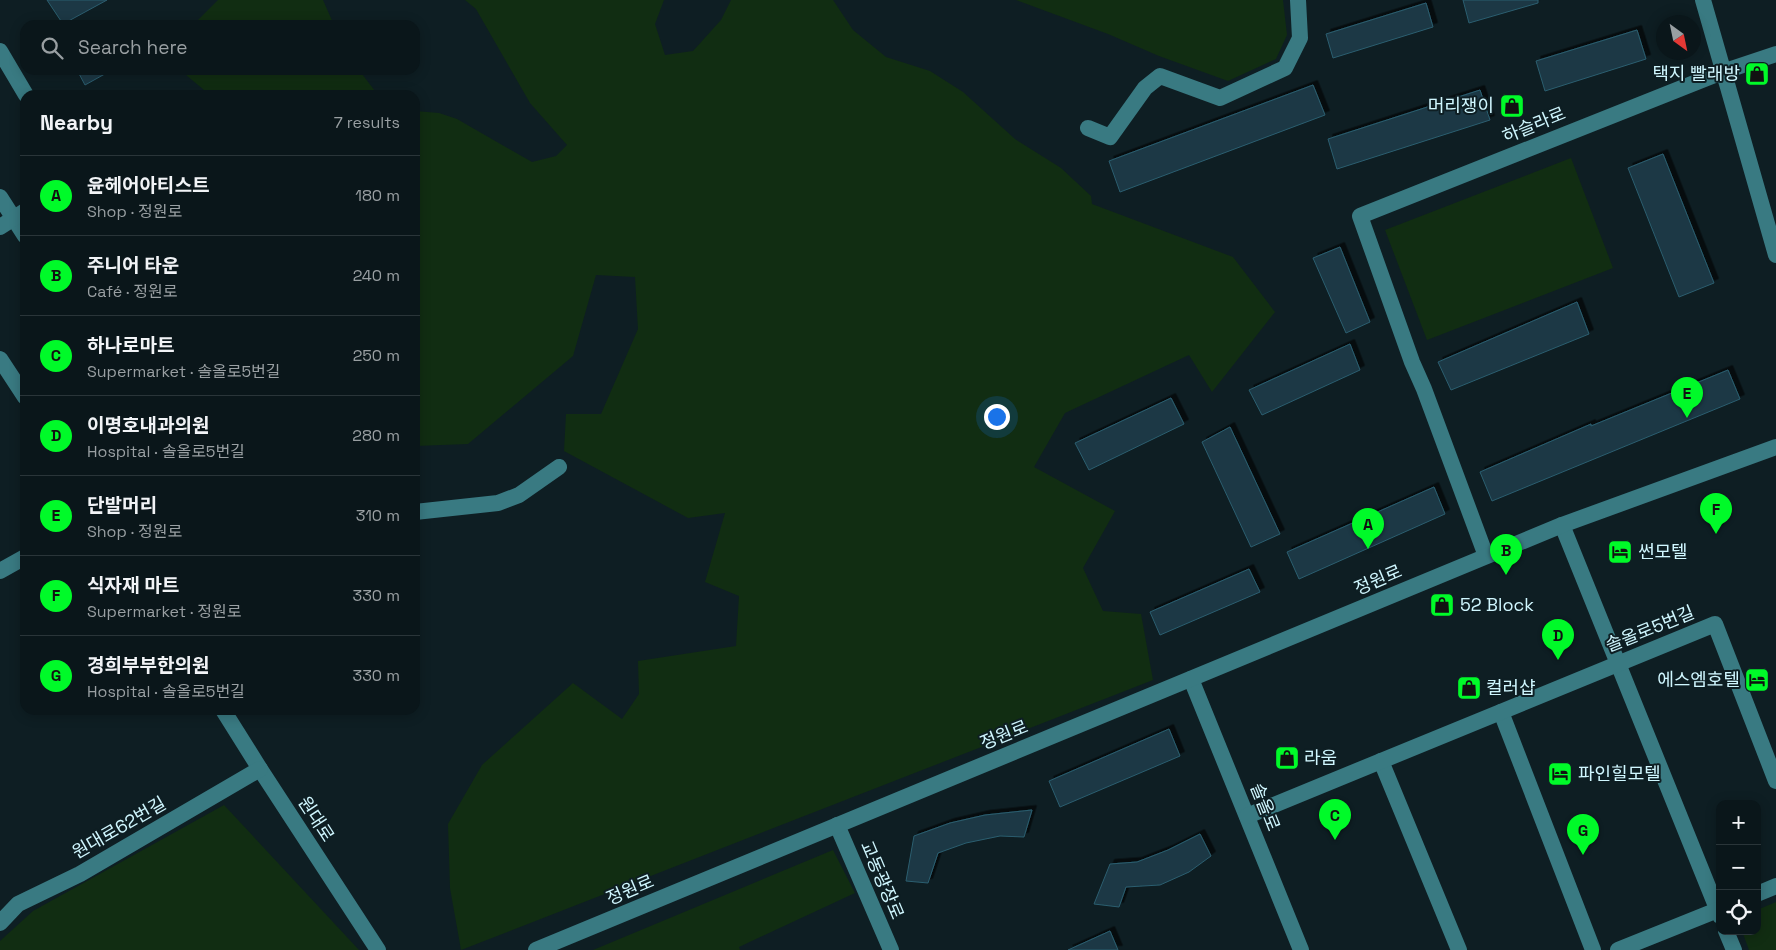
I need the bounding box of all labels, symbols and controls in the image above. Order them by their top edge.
north arrow [1656,15,1701,60]
search box [20,20,420,75]
icon: search [38,34,66,62]
text: Search here [78,35,188,60]
shop icon: 택지 빨래방 [1744,61,1770,87]
place label: 택지 빨래방 [1653,62,1740,85]
shop icon: 머리쟁이 [1499,93,1525,119]
place label: 머리쟁이 [1428,94,1494,117]
street label: 하슬라로 [1499,101,1569,148]
text: Nearby [40,109,113,136]
text: 7 results [334,112,400,133]
text: 윤헤어아티스트 [87,173,209,198]
text: A [51,185,61,206]
text: 180 m [355,185,400,206]
text: Shop · 정원로 [87,201,182,222]
text: 주니어 타운 [87,253,179,278]
text: B [51,265,61,286]
text: 240 m [353,265,400,286]
text: Café · 정원로 [87,281,178,302]
text: 하나로마트 [87,333,174,358]
text: C [51,345,61,366]
text: 250 m [353,345,400,366]
text: Supermarket · 솔올로5번길 [87,361,281,382]
pin: E [1671,377,1703,418]
your location [984,404,1010,430]
text: 이명호내과의원 [87,413,209,438]
text: D [51,425,61,446]
text: 280 m [352,425,400,446]
text: Hospital · 솔올로5번길 [87,441,245,462]
text: 단발머리 [87,493,157,518]
pin: F [1700,493,1732,534]
text: E [52,505,60,526]
text: 310 m [356,505,400,526]
pin: A [1352,508,1384,549]
text: Shop · 정원로 [87,521,182,542]
pin: B [1490,534,1522,575]
hotel icon: 썬모텔 [1607,539,1633,565]
place label: 썬모텔 [1638,540,1688,563]
street label: 정원로 [1350,559,1405,600]
text: 식자재 마트 [87,573,179,598]
text: F [52,585,60,606]
text: 330 m [353,585,400,606]
shop icon: 52 Block [1429,592,1455,618]
place label: 52 Block [1460,593,1534,616]
street label: 솔올로5번길 [1602,600,1698,657]
text: Supermarket · 정원로 [87,601,241,622]
pin: D [1542,619,1574,660]
text: 경희부부한의원 [87,653,209,678]
text: G [51,665,61,686]
text: 330 m [353,665,400,686]
hotel icon: 에스엠호텔 [1744,667,1770,693]
place label: 에스엠호텔 [1657,668,1740,691]
shop icon: 컬러샵 [1456,675,1482,701]
place label: 컬러샵 [1486,676,1536,699]
text: Hospital · 솔올로5번길 [87,681,245,702]
street label: 정원로 [976,715,1031,755]
shop icon: 라움 [1274,745,1300,771]
place label: 라움 [1304,746,1337,769]
hotel icon: 파인힐모텔 [1547,761,1573,787]
place label: 파인힐모텔 [1578,762,1661,785]
street label: 솔올로 [1245,779,1285,834]
street label: 원대로62번길 [68,791,170,864]
street label: 원대로 [293,792,340,846]
pin: C [1319,799,1351,840]
map controls [1716,800,1761,935]
button: + [1716,800,1761,845]
pin: G [1567,814,1599,855]
street label: 교동광장로 [856,837,909,922]
button: − [1716,845,1761,890]
street label: 정원로 [602,869,657,910]
button: locate [1716,890,1761,935]

